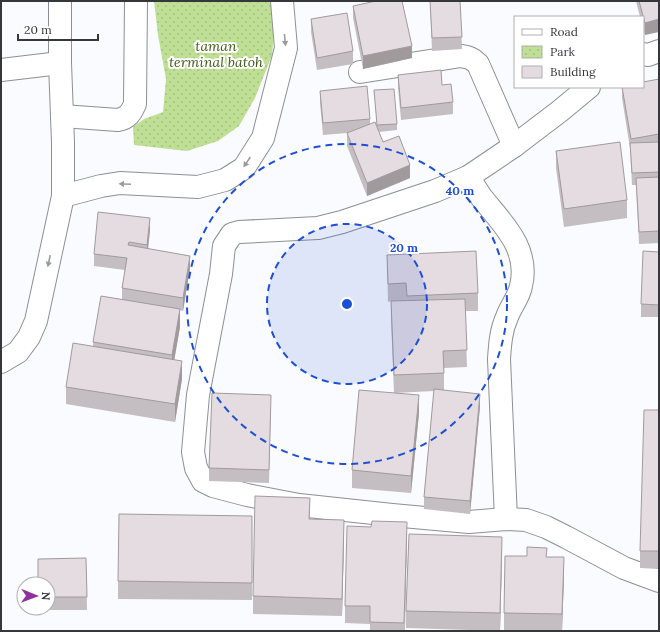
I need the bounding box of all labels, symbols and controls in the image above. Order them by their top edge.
scale bar [18,16,98,42]
legend [514,16,644,88]
text: 20 m [24,22,52,37]
text: Road [550,24,578,39]
one-way arrow [282,34,289,46]
park label: taman terminal batoh [169,37,263,71]
text: Park [550,44,576,59]
text: Building [550,64,596,79]
one-way arrow [244,157,251,168]
one-way arrow [118,181,131,187]
text: 40 m [446,183,474,198]
text: 20 m [390,240,418,255]
one-way arrow [45,254,51,267]
centre of rings [340,297,354,311]
north arrow [16,576,56,616]
text: N [39,592,53,601]

